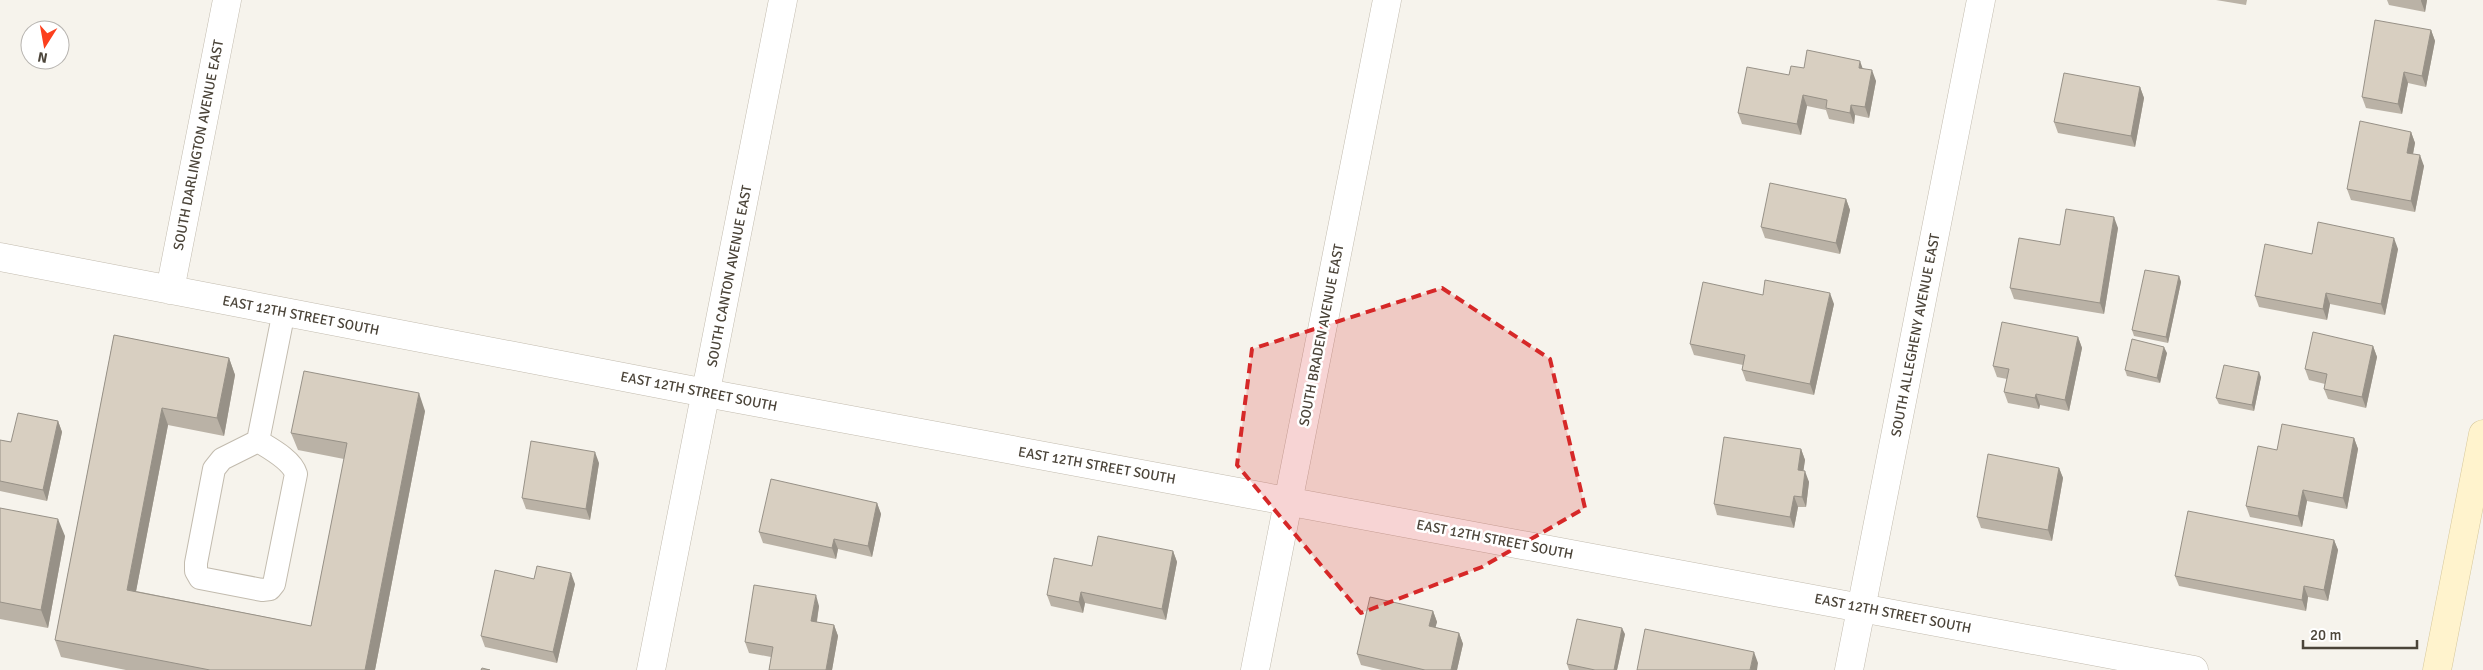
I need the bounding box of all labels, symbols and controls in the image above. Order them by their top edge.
north arrow [20,20,70,70]
street label: SOUTH DARLINGTON AVENUE EAST [170,38,227,252]
text: N [36,48,49,67]
street label: SOUTH CANTON AVENUE EAST [703,184,756,369]
street label: SOUTH ALLEGHENY AVENUE EAST [1887,232,1944,438]
street label: SOUTH BRADEN AVENUE EAST [1295,242,1348,428]
street label: EAST 12TH STREET SOUTH [221,292,381,339]
street label: EAST 12TH STREET SOUTH [619,368,779,415]
street label: EAST 12TH STREET SOUTH [1017,443,1177,488]
street label: EAST 12TH STREET SOUTH [1415,516,1575,563]
street label: EAST 12TH STREET SOUTH [1813,590,1973,637]
scale bar [2303,618,2417,650]
text: 20 m [2310,626,2341,644]

